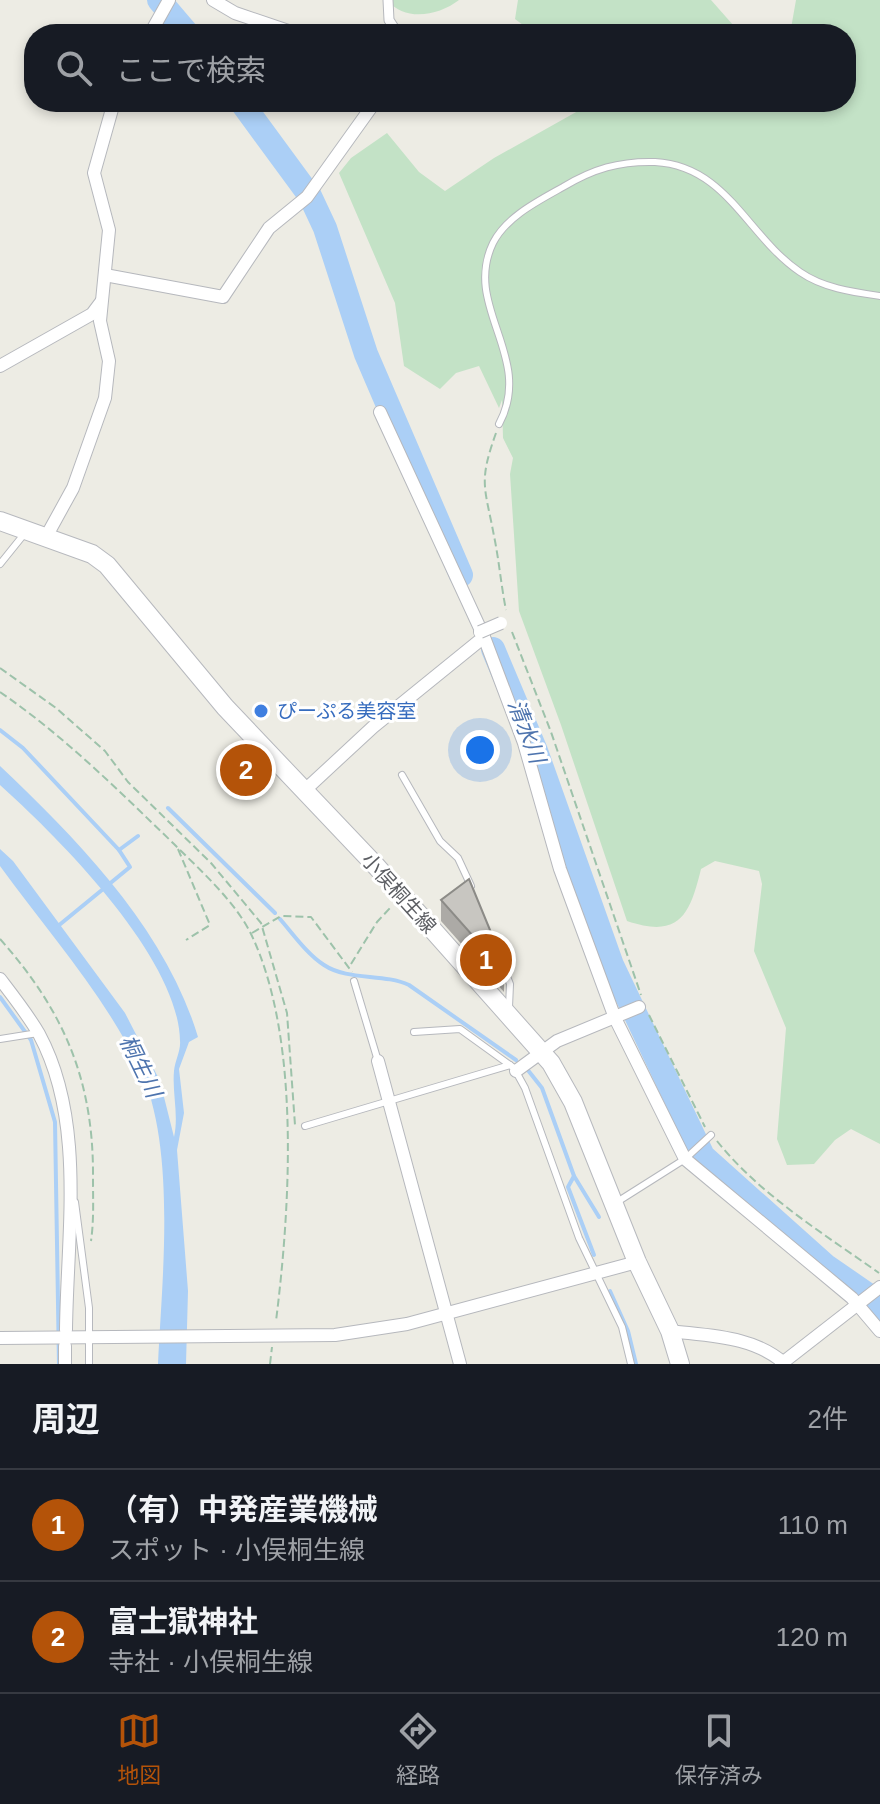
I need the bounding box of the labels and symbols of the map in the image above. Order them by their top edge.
water label: 清水川 [503,696,551,768]
place label: ぴーぷる美容室 [277,700,416,722]
marker: ぴーぷる美容室 [252,702,270,720]
your location [460,730,500,770]
pin: 2 [220,740,272,800]
street label: 小俣桐生線 [357,848,441,938]
pin: 1 [460,930,512,990]
water label: 桐生川 [115,1031,167,1103]

